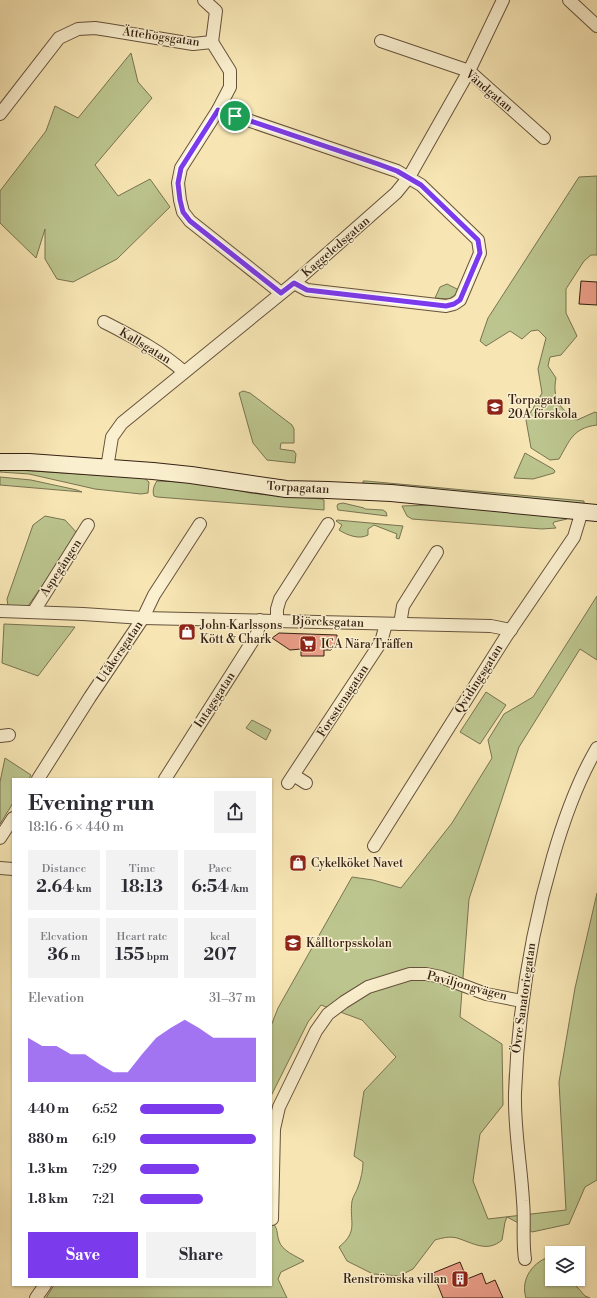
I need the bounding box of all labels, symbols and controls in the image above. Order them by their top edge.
street label: Ättehögsgatan [120,23,201,50]
street label: Vändgatan [461,66,516,115]
pin [218,99,252,133]
icon: arrive [224,105,246,127]
street label: Kaggeledsgatan [299,213,373,281]
street label: Kallsgatan [116,325,174,367]
place label: Torpagatan 20A förskola [508,393,578,422]
school or university icon: Torpagatan 20A förskola [485,397,505,417]
street label: Torpagatan [266,479,330,497]
street label: Aspegången [36,537,85,600]
street label: Björcksgatan [291,613,364,631]
street label: Utåkersgatan [94,618,146,686]
place label: John Karlssons Kött & Chark [199,618,282,647]
shop icon: John Karlssons Kött & Chark [177,622,197,642]
supermarket icon: ICA Nära Träffen [298,634,318,654]
place label: ICA Nära Träffen [321,637,413,652]
street label: Qvidingsgatan [452,642,506,716]
street label: Forsstenagatan [314,662,372,740]
street label: Intagsgatan [191,669,239,731]
text: Evening run [28,790,154,817]
button: share [214,791,256,833]
text: 18:16 · 6 × 440 m [28,819,124,835]
shop icon: Cykelköket Navet [288,853,308,873]
place label: Cykelköket Navet [311,856,404,871]
text: Distance [42,862,86,876]
text: Time [129,862,155,876]
text: Pace [208,862,232,876]
text: 2.64 [36,876,74,898]
text: 18:13 [121,876,163,898]
text: 6:54 [191,876,229,898]
text: km [74,882,92,896]
text: /km [229,882,249,896]
text: Elevation [40,930,88,944]
text: Heart rate [117,930,167,944]
text: kcal [210,930,230,944]
school or university icon: Kålltorpsskolan [283,933,303,953]
place label: Kålltorpsskolan [306,936,392,951]
street label: Övre Sanatoriegatan [507,942,539,1054]
text: 36 [48,944,69,966]
text: 155 [115,944,144,966]
text: 207 [204,944,236,966]
text: m [69,950,80,964]
text: bpm [144,950,169,964]
street label: Paviljongvägen [425,968,509,1004]
text: Elevation [28,990,84,1006]
text: 31–37 m [209,990,256,1006]
text: 440 m [28,1101,69,1117]
text: 6:52 [92,1101,117,1117]
text: 880 m [28,1131,68,1147]
text: 6:19 [92,1131,116,1147]
text: 1.3 km [28,1161,68,1177]
text: 7:29 [92,1161,117,1177]
text: 1.8 km [28,1191,68,1207]
text: 7:21 [92,1191,115,1207]
button: Save [28,1232,138,1278]
button: Share [146,1232,256,1278]
map controls [545,1246,585,1286]
button: layers [545,1246,585,1286]
building icon: Renströmska villan [450,1269,470,1289]
place label: Renströmska villan [343,1272,447,1287]

